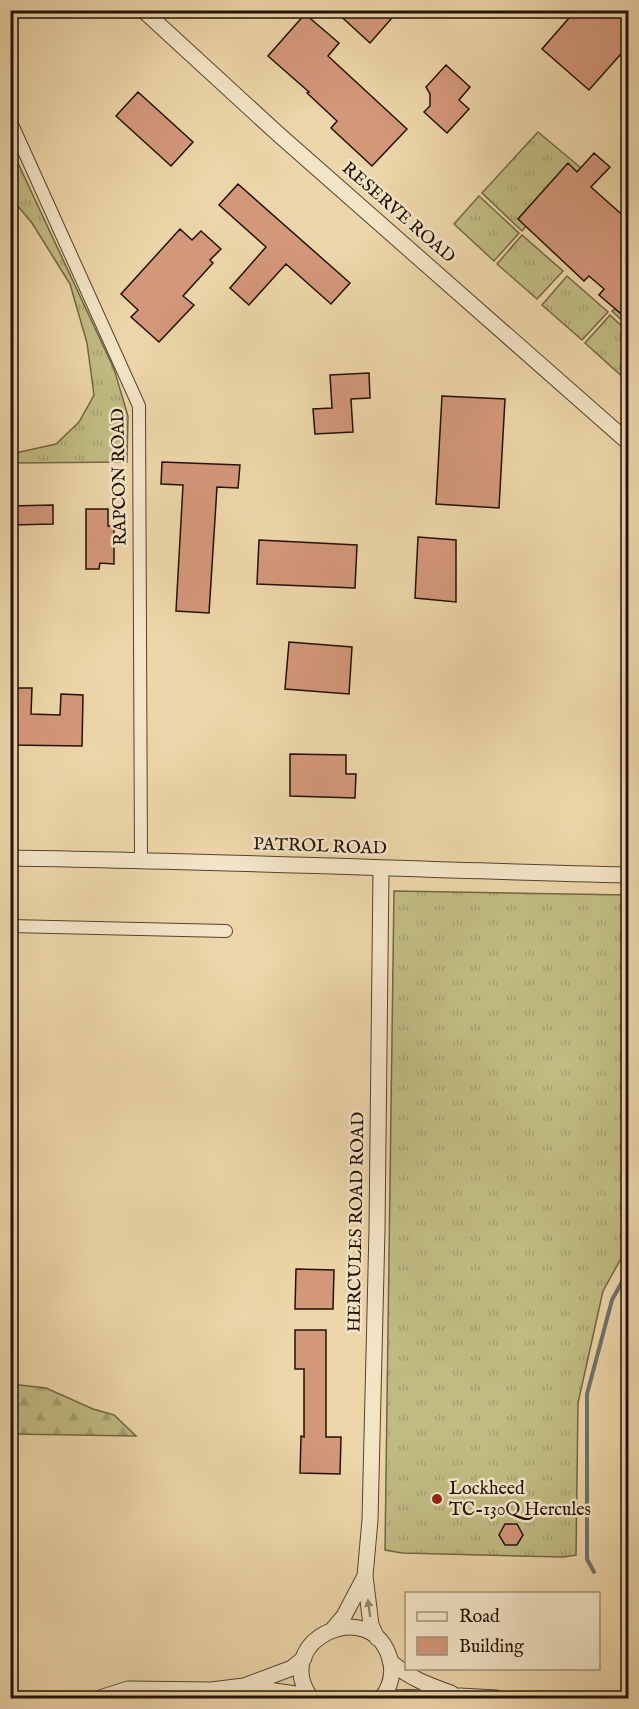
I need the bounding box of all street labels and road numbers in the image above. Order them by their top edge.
street label: RESERVE ROAD [336,157,460,269]
street label: RAPCON ROAD [107,408,133,546]
street label: PATROL ROAD [253,833,387,861]
street label: HERCULES ROAD ROAD [344,1112,370,1332]

